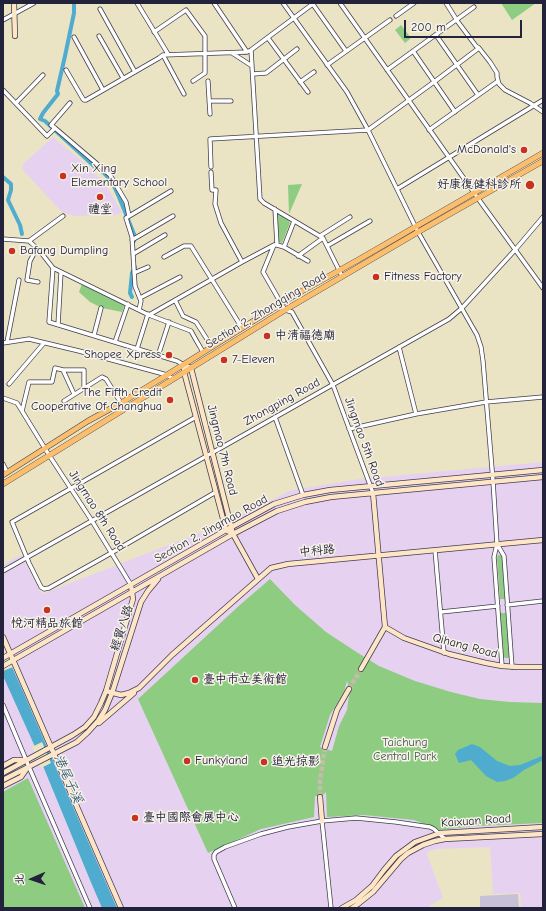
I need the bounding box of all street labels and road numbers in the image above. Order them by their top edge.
street label: Section 2, Zhongqing Road [203,268,329,352]
street label: Zhongping Road [241,375,323,429]
street label: Jingmao 5th Road [341,395,387,489]
street label: Jingmao 7th Road [204,403,240,497]
street label: Jingmao 8th Road [65,468,129,554]
street label: Section 2, Jingmao Road [152,492,270,566]
street label: 中科路 [298,542,336,560]
street label: 經貿八路 [108,603,136,653]
street label: Qihang Road [431,630,499,662]
street label: Kaixuan Road [440,811,512,831]

